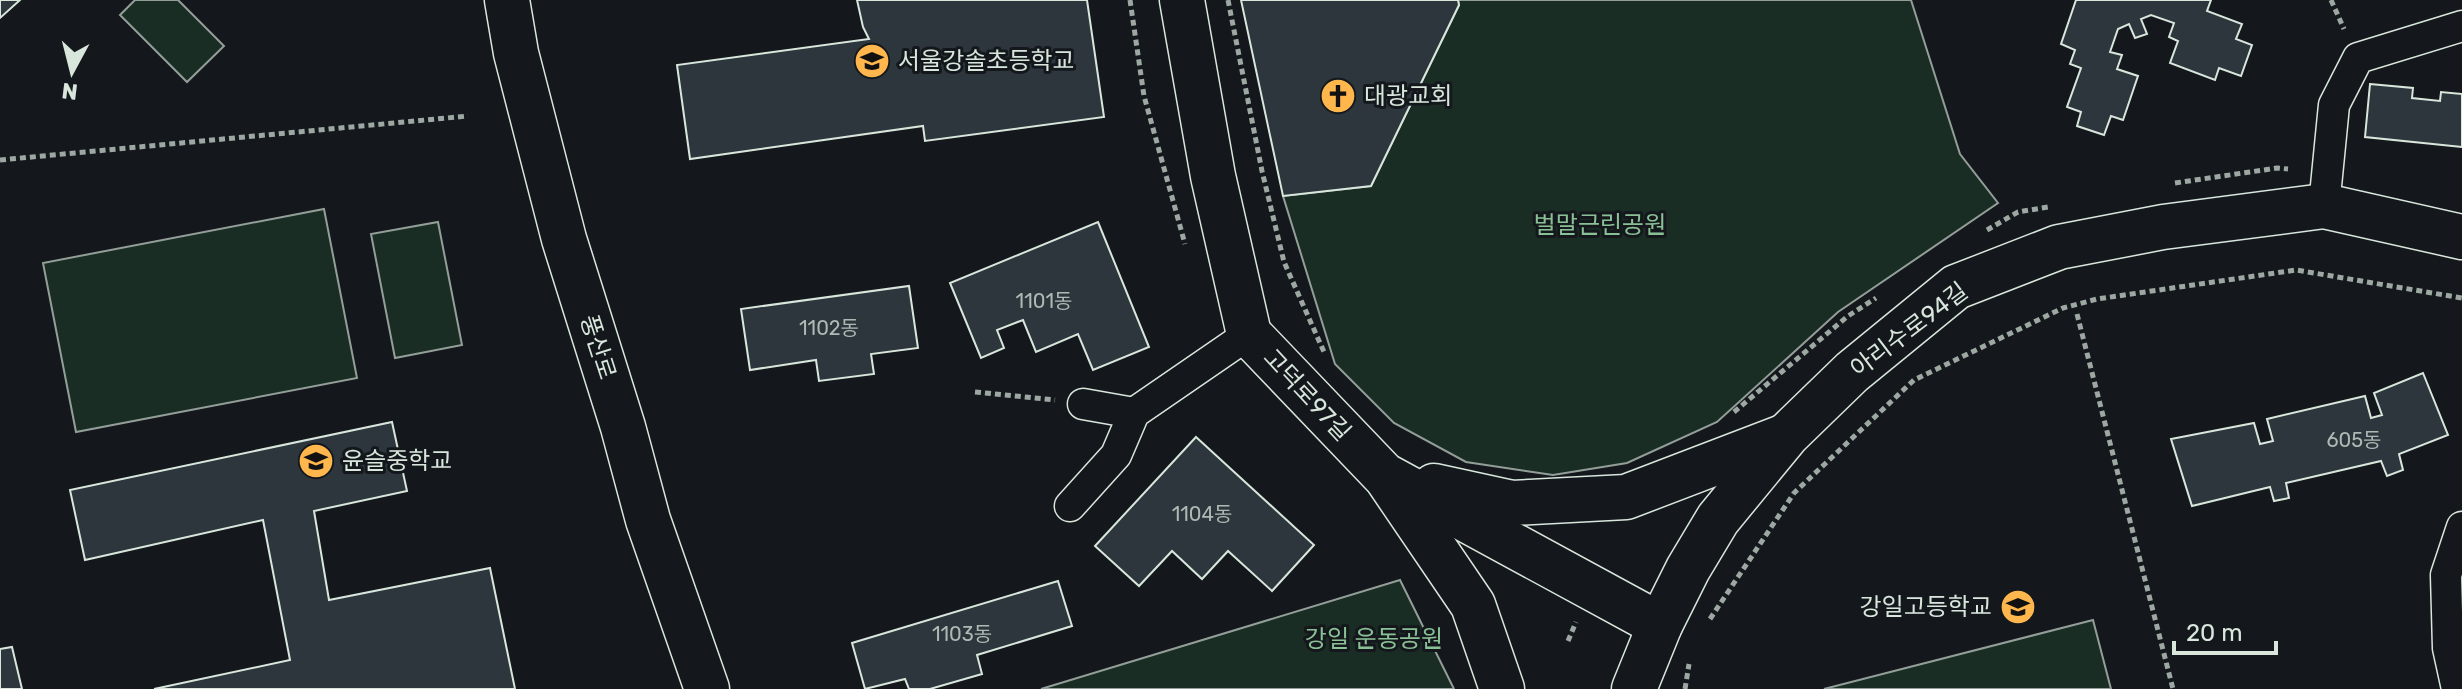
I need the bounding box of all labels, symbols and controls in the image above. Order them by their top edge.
north arrow [32,32,112,112]
school or university icon: 서울강솔초등학교 [853,42,891,80]
place label: 서울강솔초등학교 [898,47,1075,75]
text: N [60,77,79,106]
church icon: 대광교회 [1319,77,1357,115]
place label: 대광교회 [1364,82,1452,110]
park label: 벌말근린공원 [1534,211,1666,239]
street label: 아리수로94길 [1845,277,1973,383]
house number: 1101동 [1016,289,1072,313]
street label: 풍산로 [574,311,622,383]
house number: 1102동 [799,316,859,340]
street label: 고덕로97길 [1258,343,1356,447]
house number: 605동 [2326,428,2382,452]
school or university icon: 윤슬중학교 [297,442,335,480]
place label: 윤슬중학교 [342,447,452,475]
house number: 1104동 [1172,502,1232,526]
school or university icon: 강일고등학교 [1999,588,2037,626]
place label: 강일고등학교 [1860,593,1992,621]
scale bar [2174,605,2276,655]
text: 20 m [2186,619,2243,647]
house number: 1103동 [932,622,992,646]
park label: 강일 운동공원 [1305,625,1443,653]

